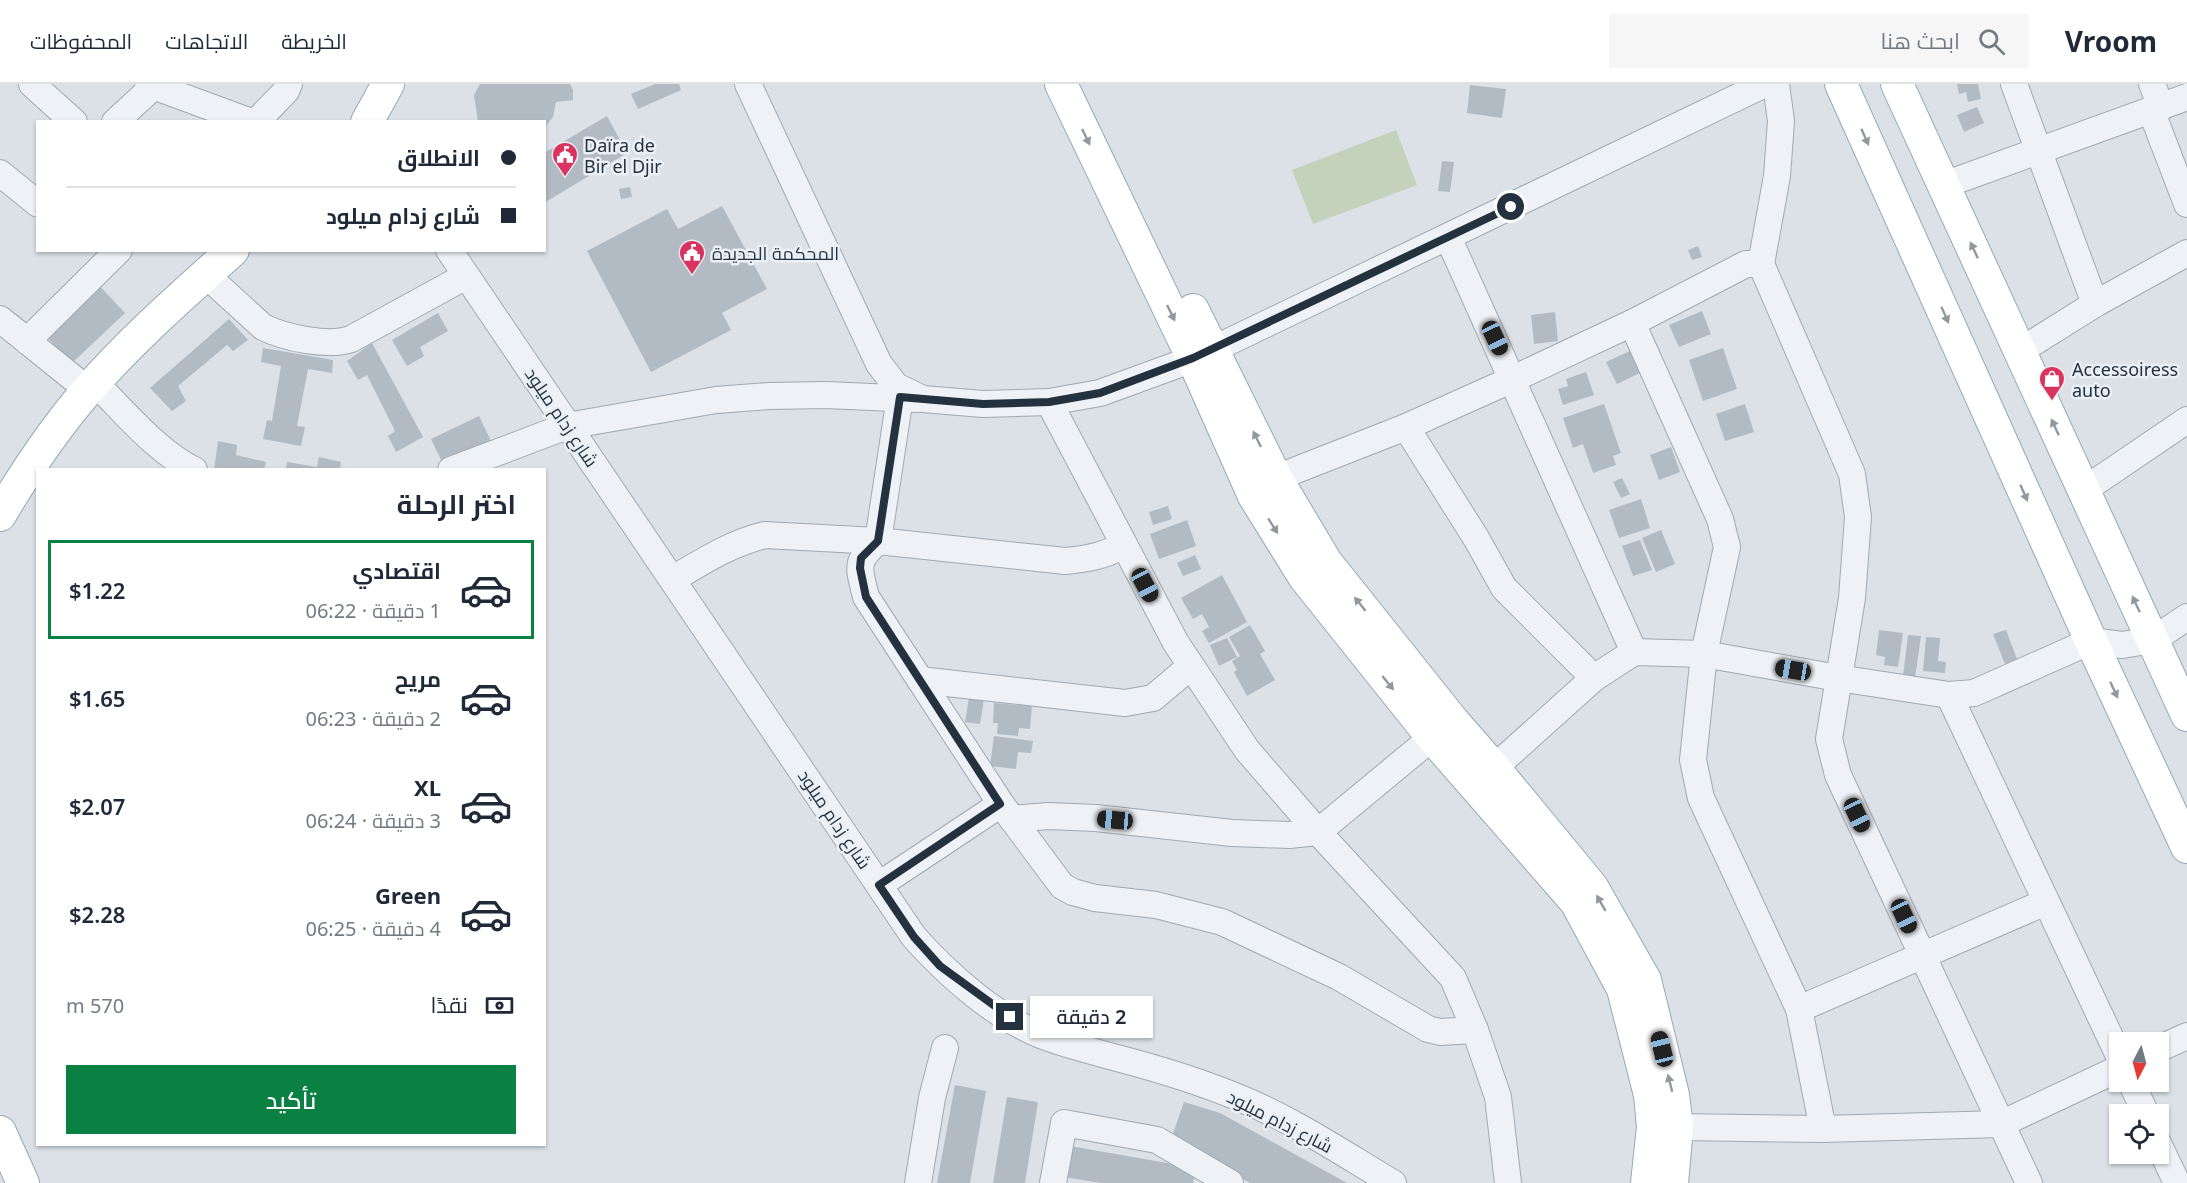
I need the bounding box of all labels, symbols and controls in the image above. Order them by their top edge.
search box [1609,14,2029,68]
text: Vroom [2065,22,2157,60]
text: ابحث هنا [1881,25,1960,55]
icon: search [1975,25,2008,58]
text: المحفوظات [30,27,132,55]
text: الاتجاهات [165,27,248,55]
text: الخريطة [281,27,347,55]
one-way arrow [1082,128,1091,145]
one-way arrow [1860,129,1869,146]
place label: Daïra de Bir el Djir [584,133,662,178]
public building icon: Daïra de Bir el Djir [550,140,580,178]
text: الانطلاق [397,142,480,172]
route start [1497,193,1524,220]
text: شارع زدام ميلود [326,200,480,230]
public building icon: المحكمة الجديدة [677,238,707,276]
place label: المحكمة الجديدة [712,241,839,265]
one-way arrow [1969,241,1978,258]
one-way arrow [1166,304,1175,321]
one-way arrow [1940,307,1949,324]
car [1479,318,1511,358]
place label: Accessoiress auto [2072,357,2178,402]
street label: شارع زدام ميلود [519,363,604,472]
shop icon: Accessoiress auto [2037,364,2067,402]
one-way arrow [2050,418,2060,436]
one-way arrow [1253,431,1262,448]
text: اختر الرحلة [397,485,516,522]
one-way arrow [2020,485,2029,502]
one-way arrow [1267,518,1278,534]
text: اقتصادي [352,555,441,585]
icon: car [459,563,513,617]
car [1129,565,1161,605]
text: $1.22 [69,575,125,605]
one-way arrow [2132,596,2141,613]
text: 1 دقيقة · 06:22 [305,597,441,624]
one-way arrow [1354,597,1366,612]
car [1774,658,1812,682]
text: مريح [395,663,441,693]
icon: car [459,671,513,725]
one-way arrow [1382,675,1395,691]
one-way arrow [2109,681,2118,698]
text: $1.65 [69,683,125,713]
text: 2 دقيقة · 06:23 [305,705,441,732]
street label: شارع زدام ميلود [792,765,877,874]
text: XL [414,772,441,802]
icon: car [459,779,513,833]
text: $2.07 [69,791,125,821]
car [1841,795,1873,835]
text: 3 دقيقة · 06:24 [305,807,441,834]
car [1096,809,1134,831]
text: Green [375,880,441,910]
icon: car [459,887,513,941]
one-way arrow [1596,894,1606,911]
car [1888,896,1920,936]
text: $2.28 [69,899,125,929]
text: 4 دقيقة · 06:25 [305,915,441,942]
text: نقدًا [430,989,468,1019]
icon: cash [483,989,516,1022]
text: 570 m [66,992,124,1019]
callout: 2 دقيقة [1031,996,1154,1038]
route end [996,1003,1023,1030]
text: 2 دقيقة [1057,1003,1126,1030]
car [1649,1029,1675,1069]
north arrow [2109,1032,2169,1092]
map controls [2109,1032,2169,1164]
button: تأكيد [66,1065,516,1134]
one-way arrow [1665,1074,1675,1092]
street label: شارع زدام ميلود [1223,1084,1337,1159]
button: locate [2109,1104,2169,1164]

